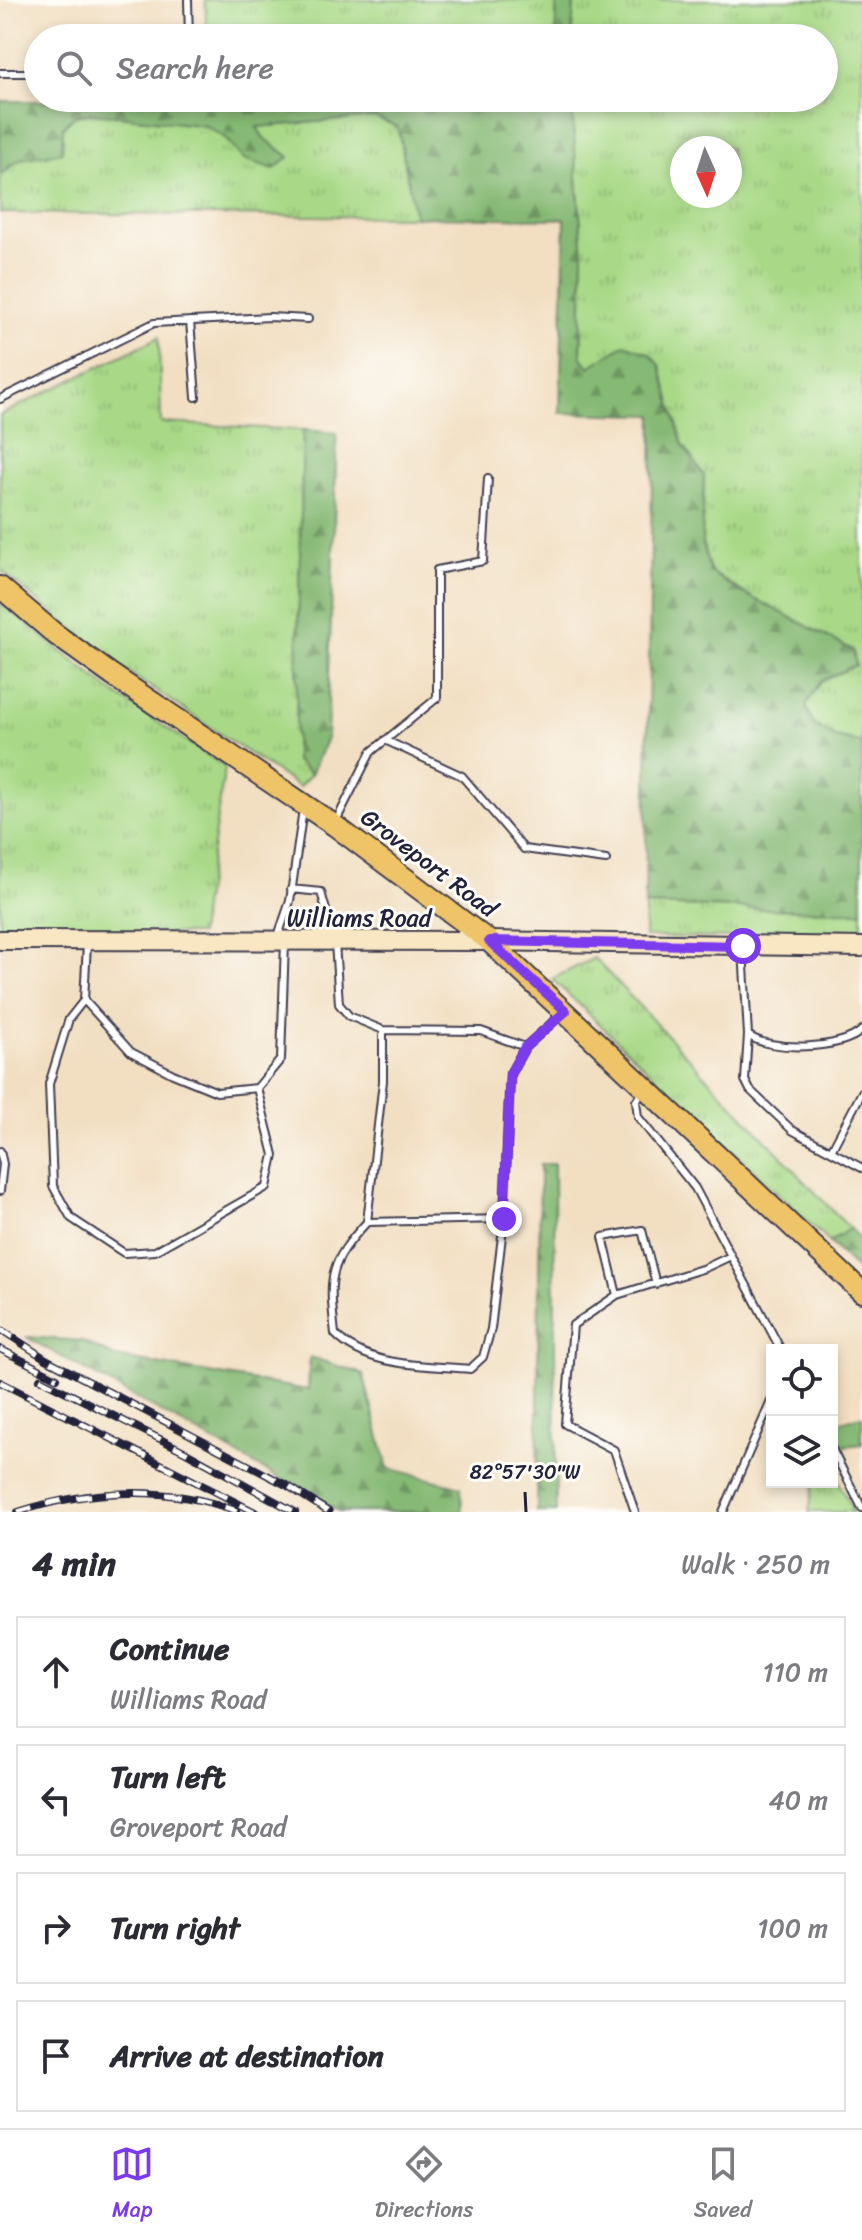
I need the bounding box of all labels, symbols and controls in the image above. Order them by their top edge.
search box [24,24,838,112]
text: Search here [116,41,274,95]
icon: search [52,46,96,90]
north arrow [670,136,742,208]
street label: Groveport Road [351,797,508,930]
street label: Williams Road [287,897,433,939]
route start [725,928,761,964]
route end [486,1201,522,1237]
map controls [766,1344,838,1488]
button: locate [766,1344,838,1416]
button: layers [766,1416,838,1488]
text: 82°57'30"W [470,1455,581,1490]
text: 4 min [32,1534,116,1594]
text: Walk · 250 m [681,1541,830,1587]
text: Continue [110,1622,229,1676]
text: 110 m [763,1649,828,1695]
icon: ahead [34,1650,78,1694]
text: Williams Road [110,1676,267,1722]
text: Turn left [110,1750,226,1804]
text: 40 m [769,1777,828,1823]
icon: left [34,1778,78,1822]
text: Groveport Road [110,1804,287,1850]
text: Turn right [110,1901,240,1955]
text: 100 m [757,1905,828,1951]
icon: right [34,1906,78,1950]
text: Arrive at destination [110,2029,384,2083]
icon: arrive [34,2034,78,2078]
tab: Map [110,2142,154,2229]
tab: Directions [375,2142,473,2229]
tab: Saved [694,2142,752,2229]

